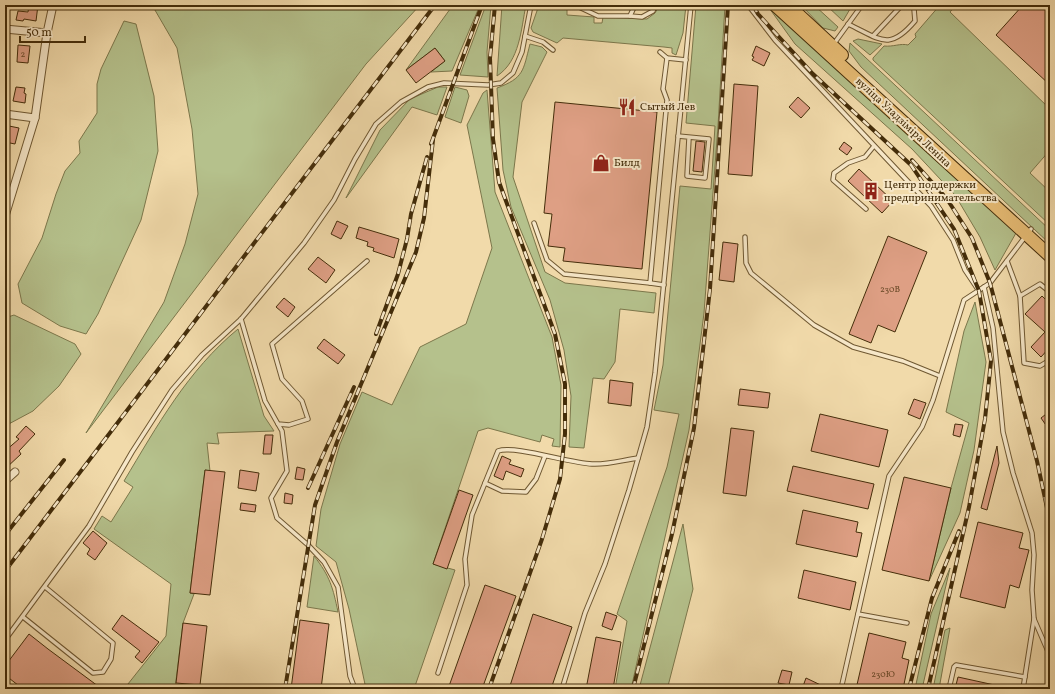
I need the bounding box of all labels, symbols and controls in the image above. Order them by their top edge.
scale bar [20,18,85,44]
text: 50 m [26,25,52,41]
house number: 2 [21,48,26,61]
street label: вуліца Уладзіміра Леніна [852,75,954,172]
restaurant icon: Сытый Лев [617,97,637,117]
place label: Сытый Лев [640,100,696,115]
shop icon: Билд [591,153,611,173]
place label: Билд [614,156,640,171]
place label: Центр поддержки предпринимательства [884,178,998,206]
building icon: Центр поддержки предпринимательства [861,181,881,201]
house number: 230В [880,283,900,296]
house number: 230Ю [871,668,895,681]

